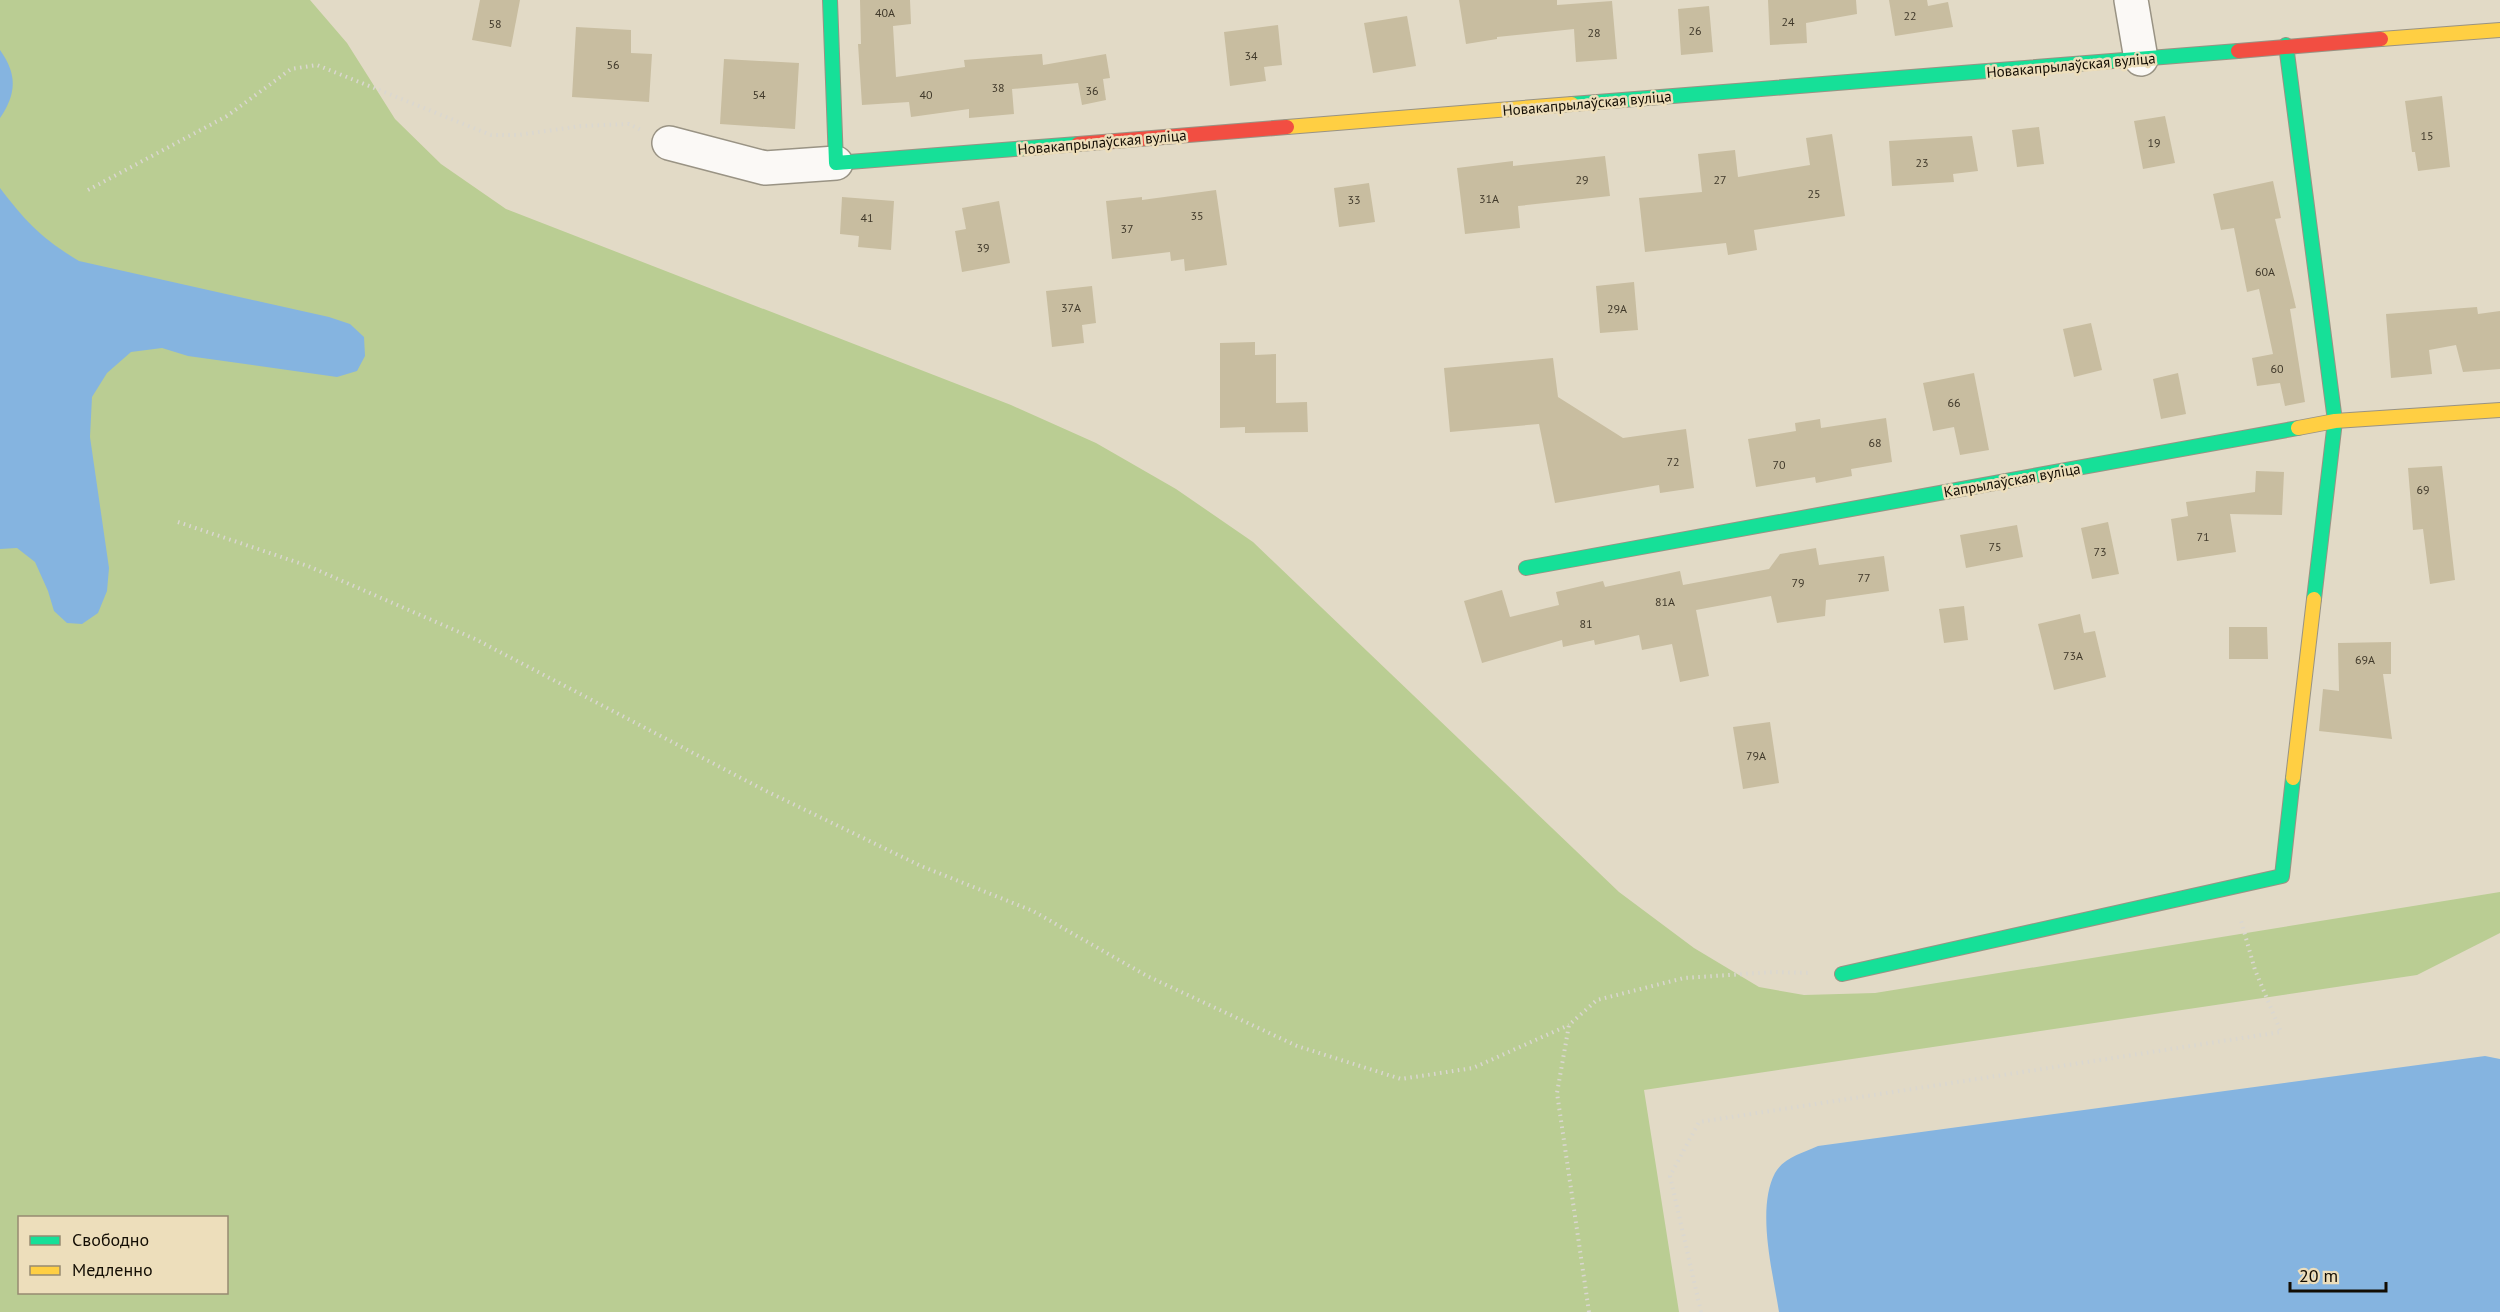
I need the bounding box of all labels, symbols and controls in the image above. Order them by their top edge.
house number: 40А [875,5,895,20]
house number: 22 [1903,8,1917,23]
house number: 24 [1781,14,1795,29]
house number: 58 [488,16,502,31]
house number: 26 [1688,23,1702,38]
house number: 28 [1587,25,1601,40]
house number: 34 [1244,48,1258,63]
street label: Новакапрылаўская вуліца [1986,48,2156,82]
house number: 56 [606,57,620,72]
house number: 38 [991,80,1005,95]
house number: 36 [1085,83,1099,98]
street label: Новакапрылаўская вуліца [1502,86,1672,120]
house number: 54 [752,87,766,102]
house number: 40 [919,87,933,102]
street label: Новакапрылаўская вуліца [1017,125,1187,159]
house number: 15 [2420,128,2434,143]
house number: 19 [2147,135,2161,150]
house number: 23 [1915,155,1929,170]
house number: 29 [1575,172,1589,187]
house number: 27 [1713,172,1727,187]
house number: 25 [1807,186,1821,201]
house number: 31А [1479,191,1499,206]
house number: 33 [1347,192,1361,207]
house number: 35 [1190,208,1204,223]
house number: 41 [860,210,874,225]
house number: 37 [1120,221,1134,236]
house number: 39 [976,240,990,255]
house number: 60А [2255,264,2275,279]
house number: 37А [1061,300,1081,315]
house number: 29А [1607,301,1627,316]
house number: 60 [2270,361,2284,376]
house number: 66 [1947,395,1961,410]
house number: 68 [1868,435,1882,450]
house number: 72 [1666,454,1680,469]
house number: 70 [1772,457,1786,472]
street label: Капрылаўская вуліца [1942,459,2082,501]
house number: 69 [2416,482,2430,497]
house number: 71 [2196,529,2210,544]
house number: 75 [1988,539,2002,554]
house number: 73 [2093,544,2107,559]
house number: 77 [1857,570,1871,585]
house number: 79 [1791,575,1805,590]
house number: 81А [1655,594,1675,609]
house number: 81 [1579,616,1593,631]
house number: 73А [2063,648,2083,663]
house number: 69А [2355,652,2375,667]
house number: 79А [1746,748,1766,763]
legend [18,1216,228,1294]
text: Свободно [72,1228,149,1251]
scale bar [2290,1255,2386,1293]
text: Медленно [72,1258,153,1281]
text: 20 m [2299,1264,2338,1287]

